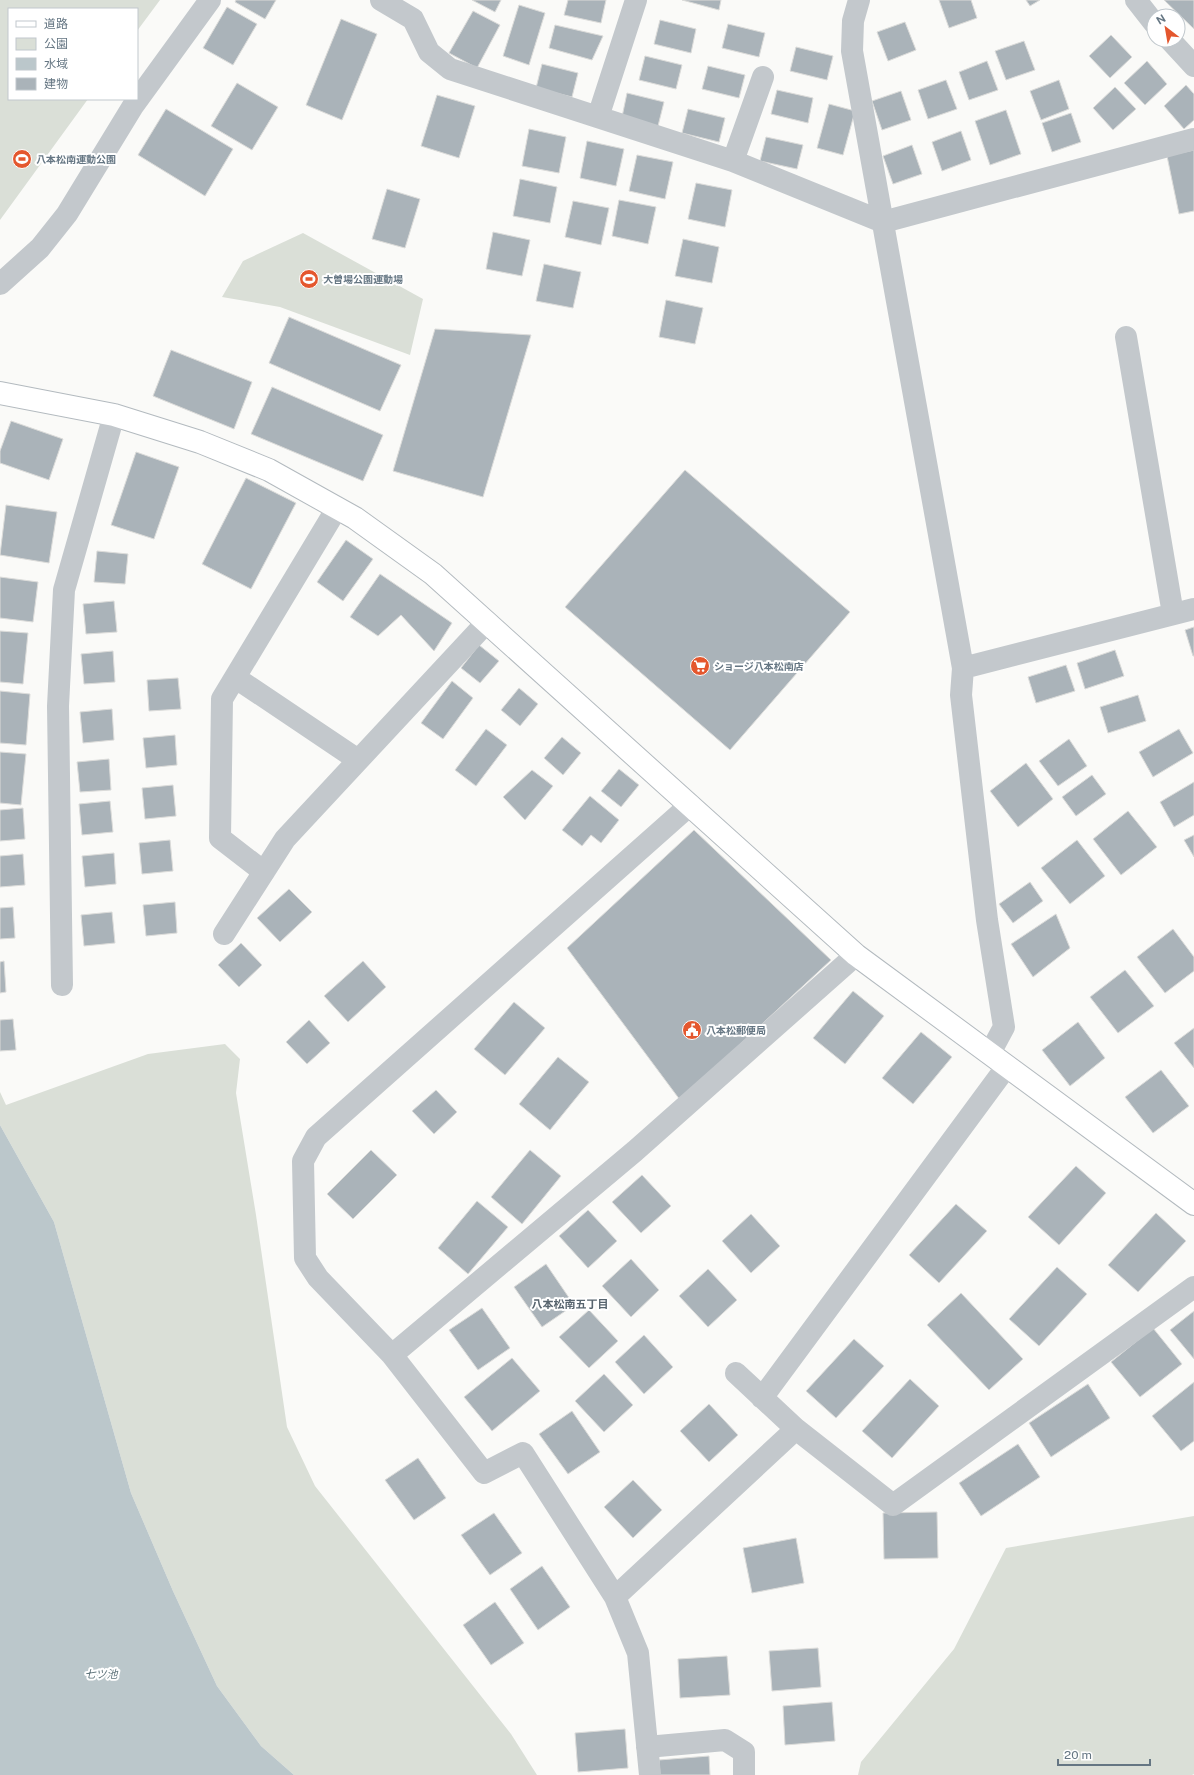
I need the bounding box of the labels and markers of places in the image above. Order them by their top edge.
sports icon: 八本松南運動公園 [11,148,33,170]
place label: 八本松南運動公園 [36,153,116,165]
sports icon: 大曽場公園運動場 [298,268,320,290]
place label: 大曽場公園運動場 [323,273,403,285]
supermarket icon: ショージ八本松南店 [689,655,711,677]
place label: ショージ八本松南店 [714,660,804,672]
public building icon: 八本松郵便局 [681,1019,703,1041]
place label: 八本松郵便局 [706,1024,766,1036]

